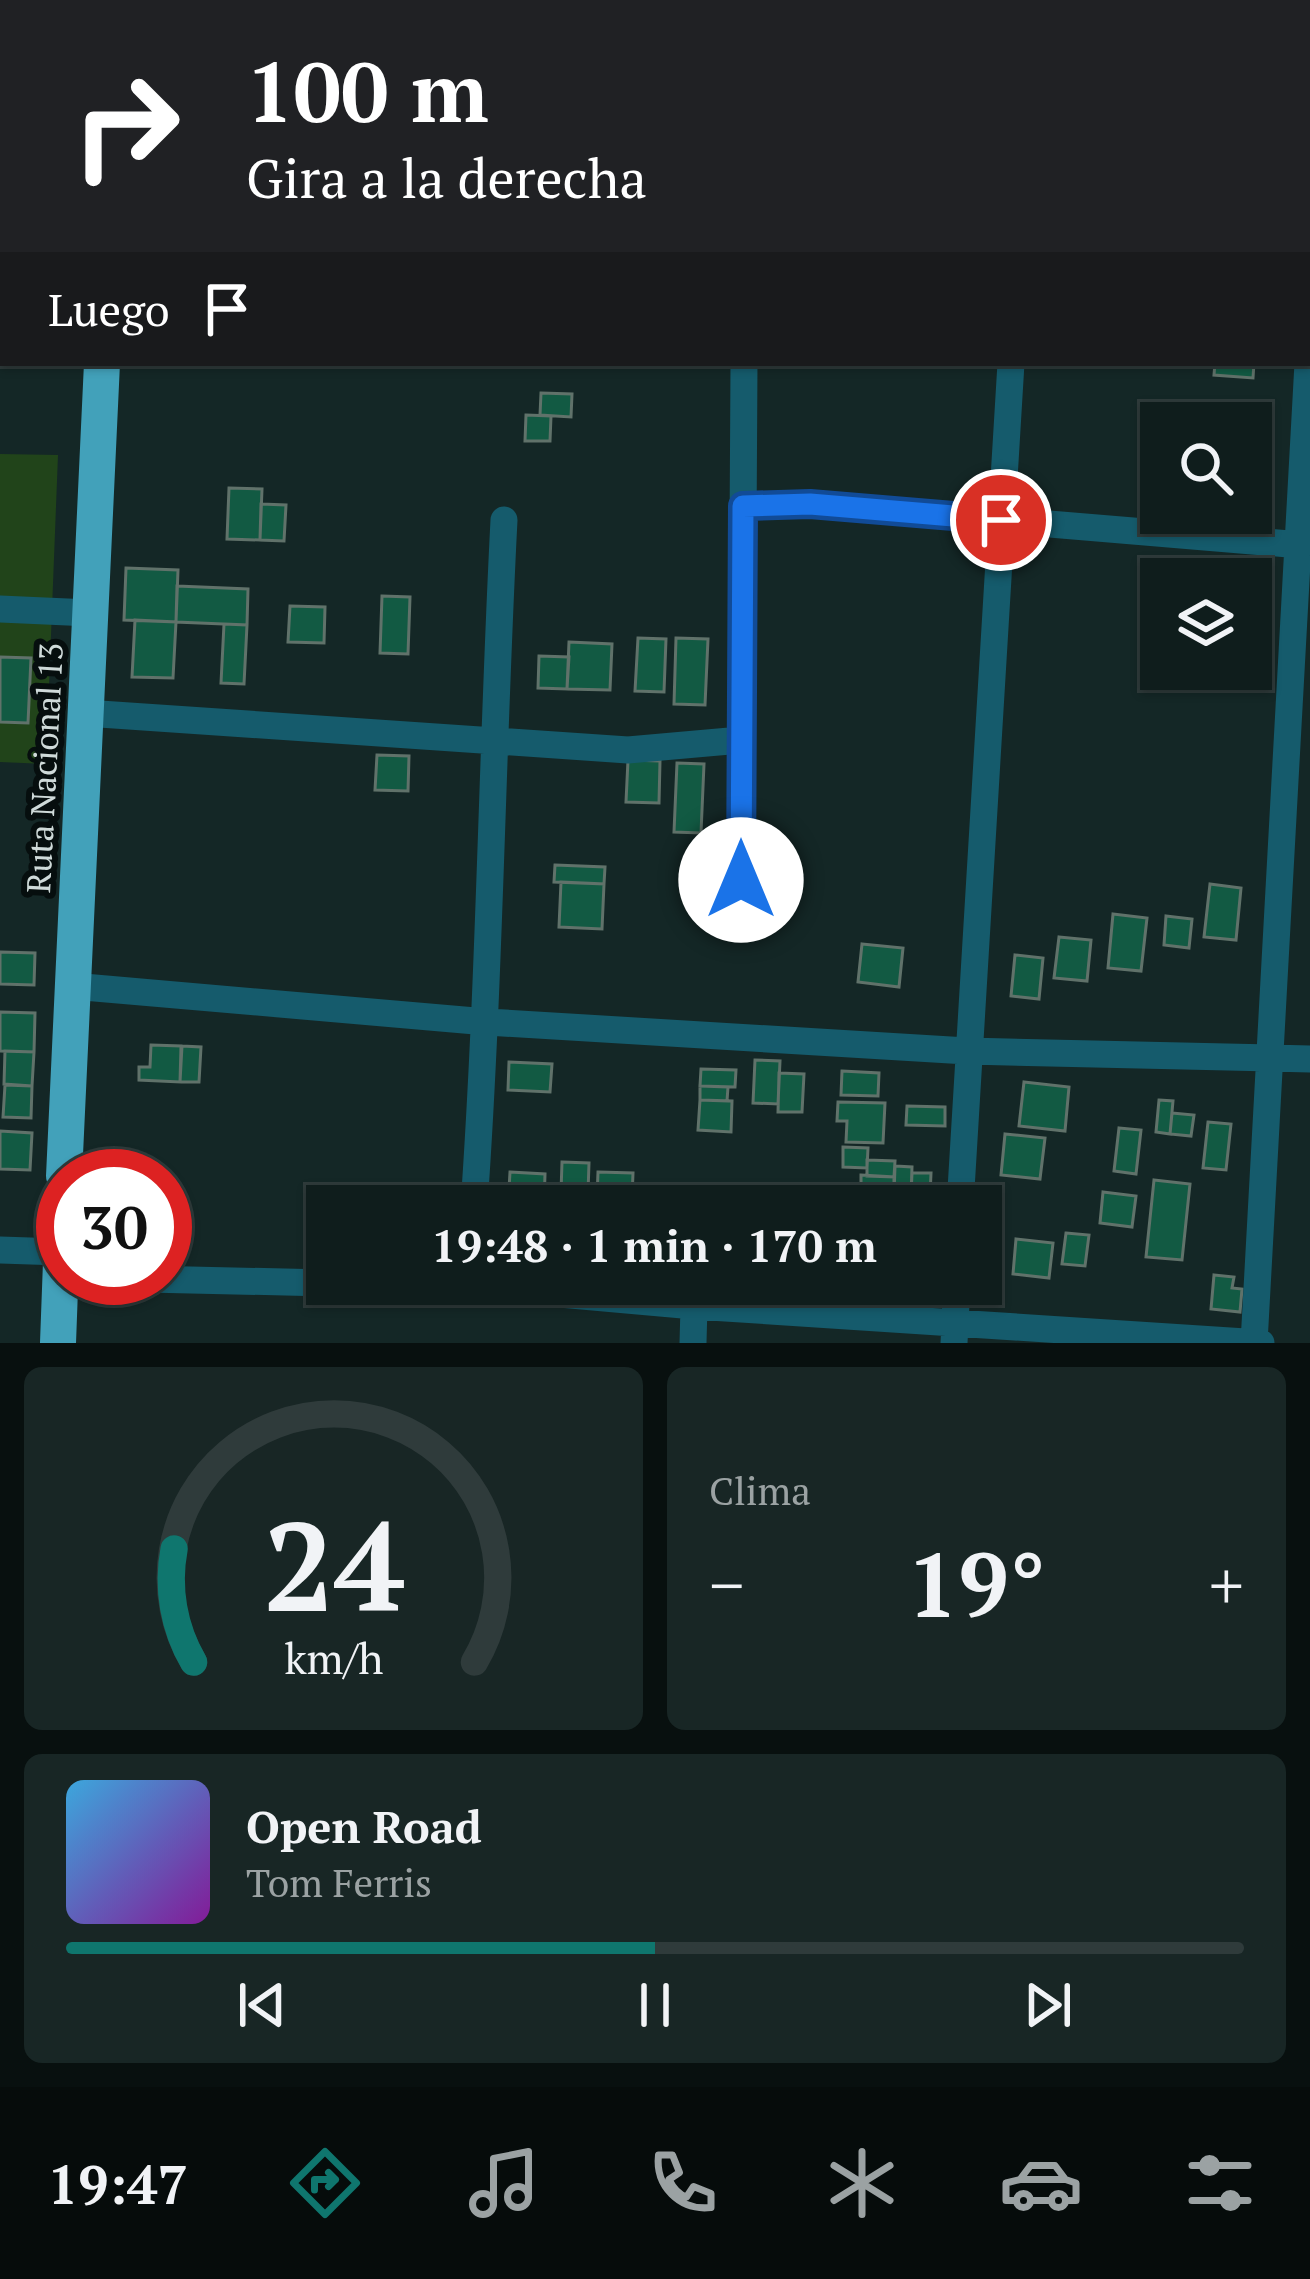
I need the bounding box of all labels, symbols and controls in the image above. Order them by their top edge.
text: 100 m [246,35,489,146]
icon: right [48,48,204,204]
text: Gira a la derecha [246,142,647,213]
icon: arrive [194,276,260,342]
text: Luego [48,279,170,339]
map controls [1140,402,1272,690]
button: search [1140,402,1272,534]
pin [950,469,1052,571]
icon: arrive [968,487,1034,553]
button: layers [1140,558,1272,690]
street label: Ruta Nacional 13 [16,642,72,894]
position arrow [678,817,804,943]
speed limit sign: 30 [36,1149,192,1305]
text: 19:48 · 1 min · 170 m [431,1215,877,1275]
text: Clima [709,1464,811,1516]
text: 24 [263,1481,404,1647]
text: 19° [907,1523,1046,1643]
text: − [709,1540,744,1628]
text: + [1209,1540,1244,1628]
text: km/h [284,1628,383,1685]
text: Open Road [246,1796,482,1856]
text: Tom Ferris [246,1856,432,1908]
icon: previous [229,1972,295,2038]
icon: pause [622,1972,688,2038]
icon: next [1015,1972,1081,2038]
icon: directions [283,2141,367,2225]
icon: music [462,2141,546,2225]
icon: phone [641,2141,725,2225]
icon: climate [820,2141,904,2225]
icon: car [999,2141,1083,2225]
icon: filters [1178,2141,1262,2225]
text: 19:47 [48,2148,188,2219]

